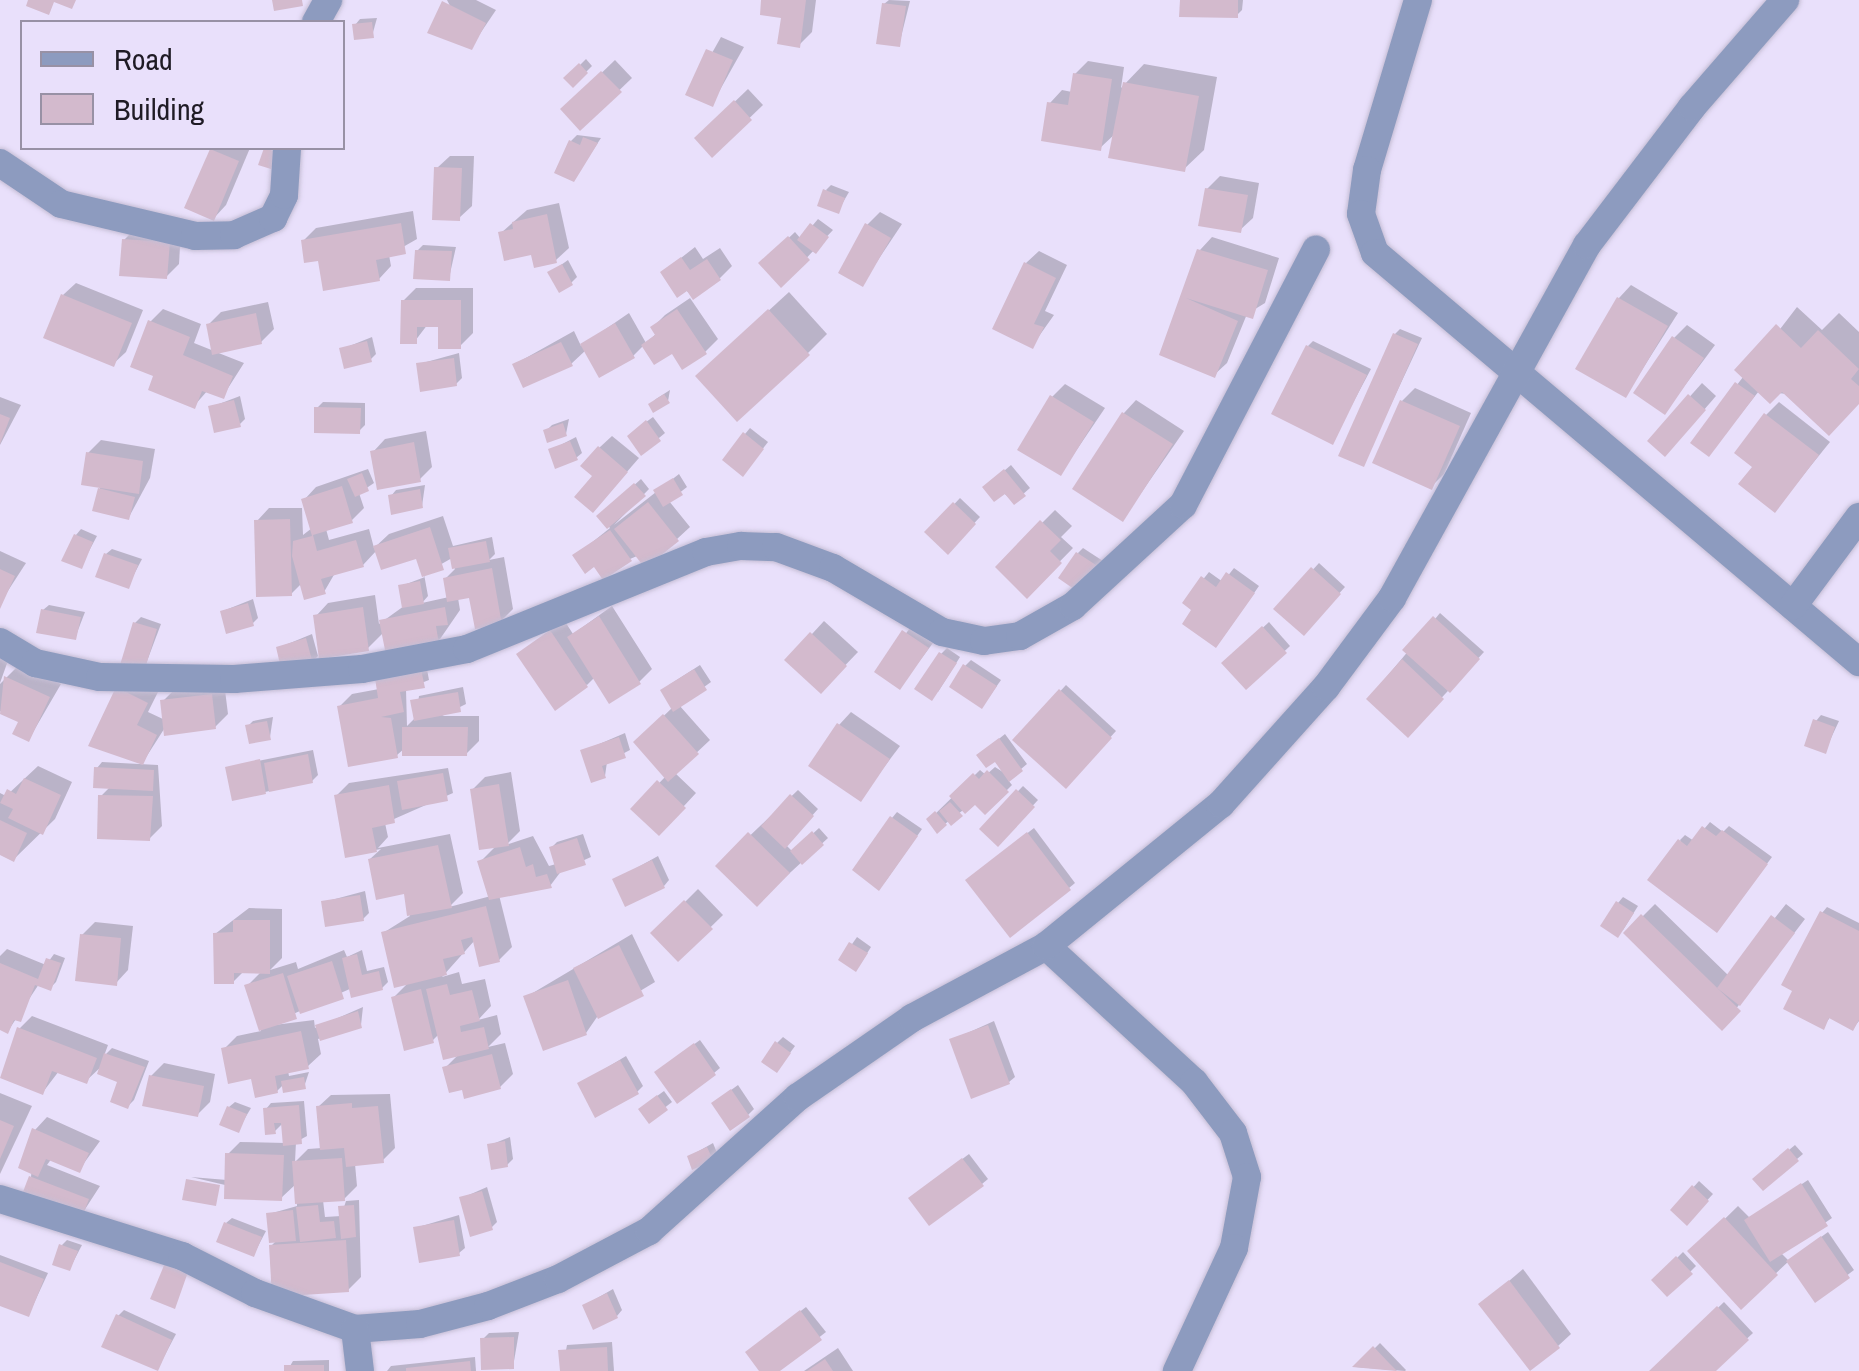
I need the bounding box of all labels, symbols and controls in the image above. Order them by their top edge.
legend [20,20,345,150]
text: Road [114,39,173,79]
text: Building [114,89,204,129]

